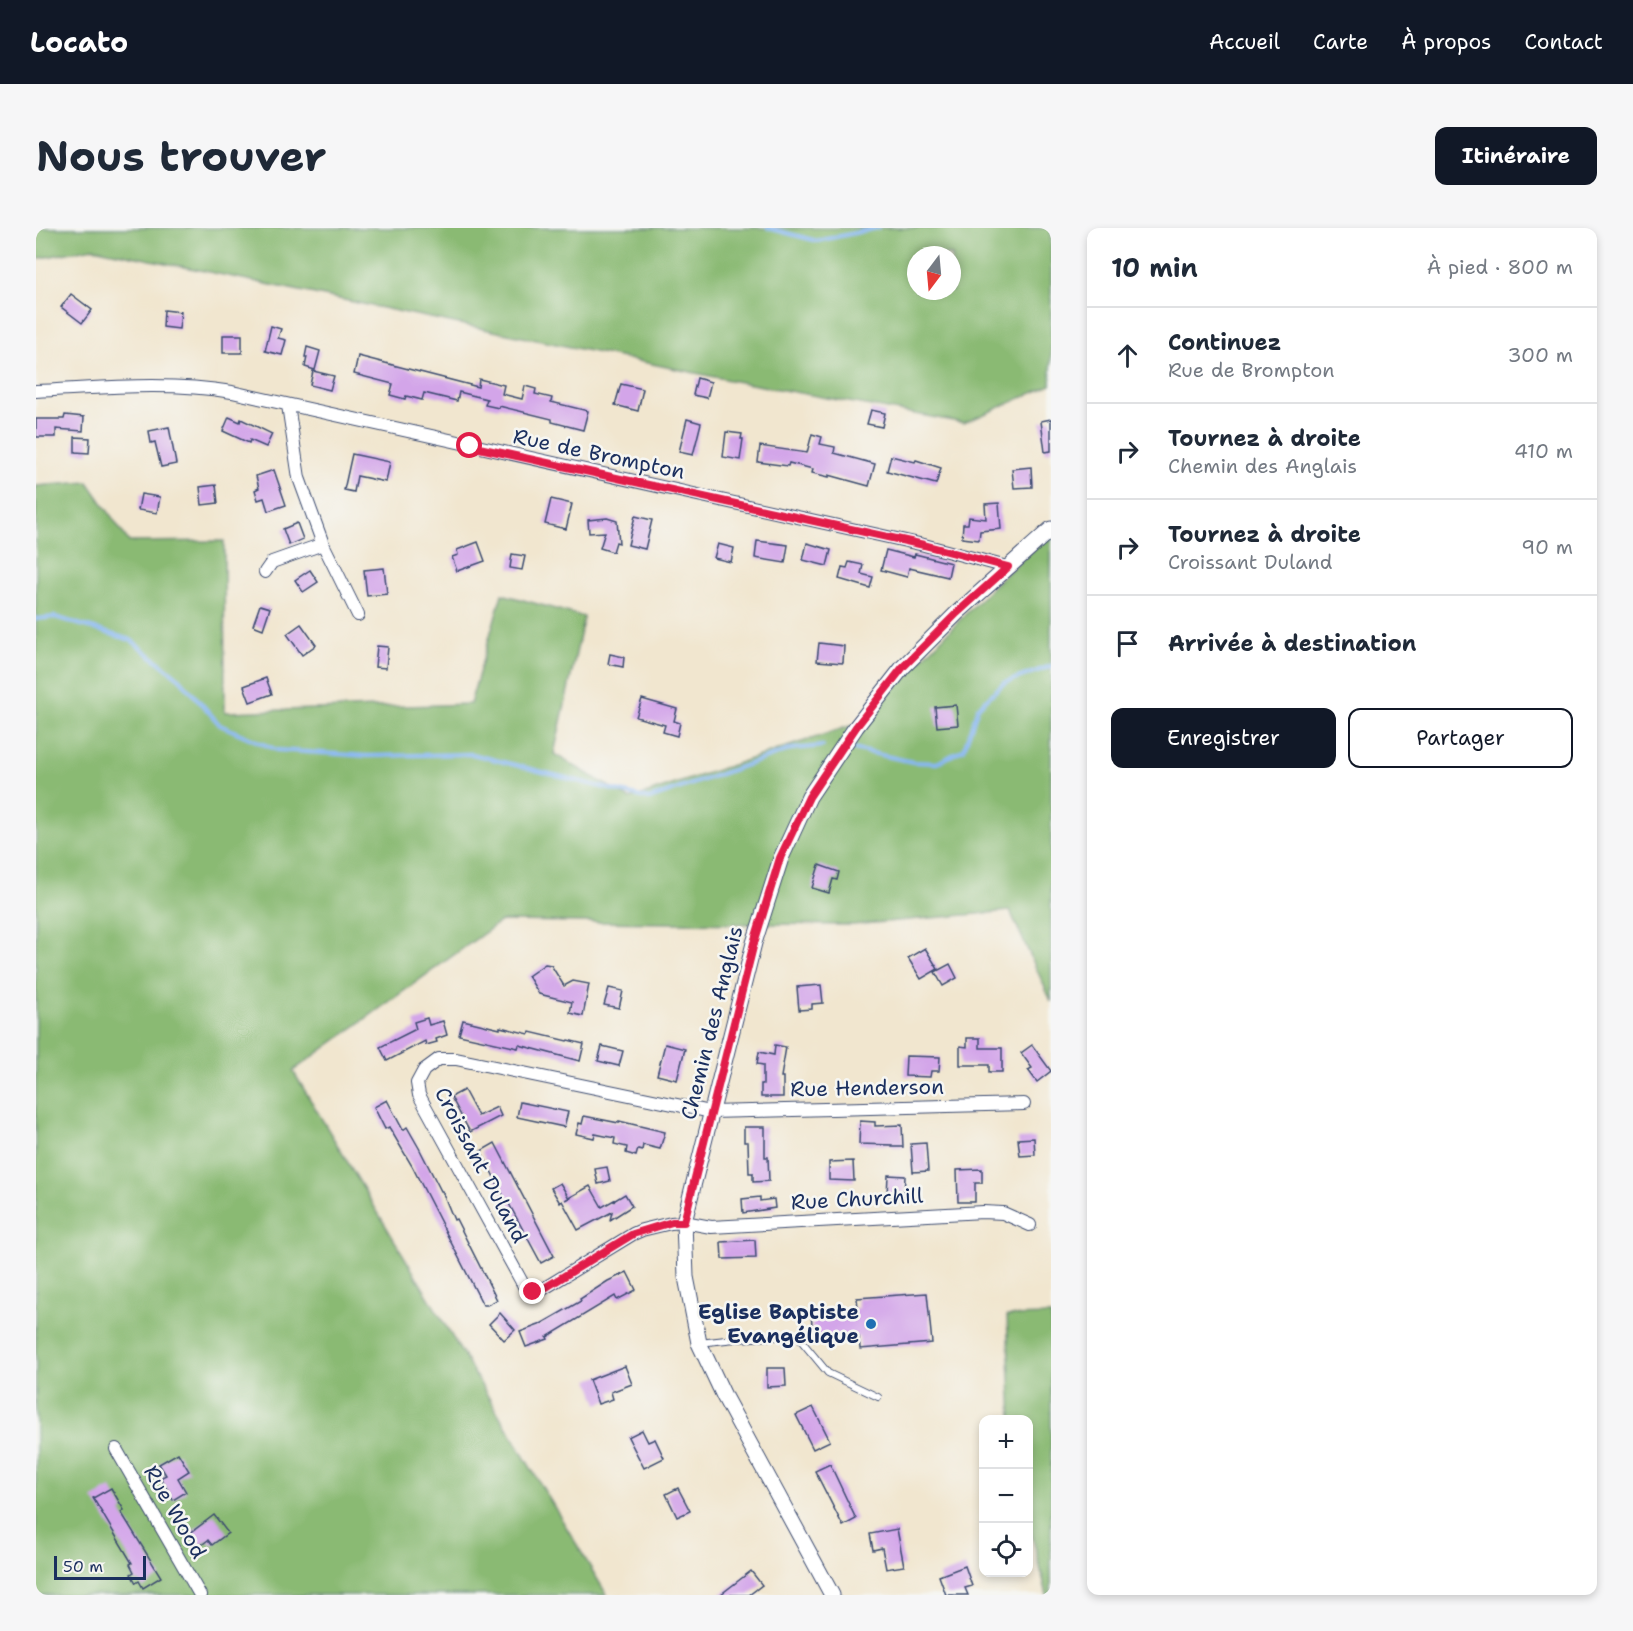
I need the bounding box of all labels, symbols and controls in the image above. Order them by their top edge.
text: Locato [30,23,128,61]
text: Accueil [1209,28,1280,56]
text: Carte [1313,28,1368,56]
text: À propos [1401,28,1491,56]
text: Contact [1524,28,1603,56]
button: Itinéraire [1435,127,1597,185]
text: Nous trouver [36,128,326,184]
north arrow [907,246,961,300]
text: 10 min [1111,250,1198,285]
text: À pied · 800 m [1427,254,1573,280]
text: Continuez [1168,328,1281,357]
icon: ahead [1111,339,1144,372]
text: 300 m [1507,342,1573,368]
text: Rue de Brompton [1168,357,1335,383]
street label: Rue de Brompton [511,422,688,486]
text: Tournez à droite [1168,424,1361,453]
route start [456,432,482,458]
icon: right [1111,435,1144,468]
text: 410 m [1514,438,1573,464]
text: Chemin des Anglais [1168,453,1357,479]
text: Tournez à droite [1168,520,1361,549]
icon: right [1111,531,1144,564]
text: 90 m [1521,534,1573,560]
text: Croissant Duland [1168,549,1333,575]
icon: arrive [1111,627,1144,660]
text: Arrivée à destination [1168,629,1416,658]
button: Enregistrer [1111,708,1336,768]
button: Partager [1348,708,1573,768]
street label: Chemin des Anglais [674,923,750,1123]
street label: Rue Henderson [790,1073,944,1103]
street label: Croissant Duland [428,1082,534,1248]
street label: Rue Churchill [790,1182,925,1216]
route end [519,1278,545,1304]
place label: Eglise Baptiste Evangélique [698,1298,859,1350]
marker: Eglise Baptiste Evangélique [864,1317,878,1331]
map controls [979,1415,1033,1577]
button: + [979,1415,1033,1469]
street label: Rue Wood [137,1460,213,1564]
button: − [979,1469,1033,1523]
button: locate [979,1523,1033,1577]
scale bar [54,1553,146,1580]
text: 50 m [63,1556,103,1577]

